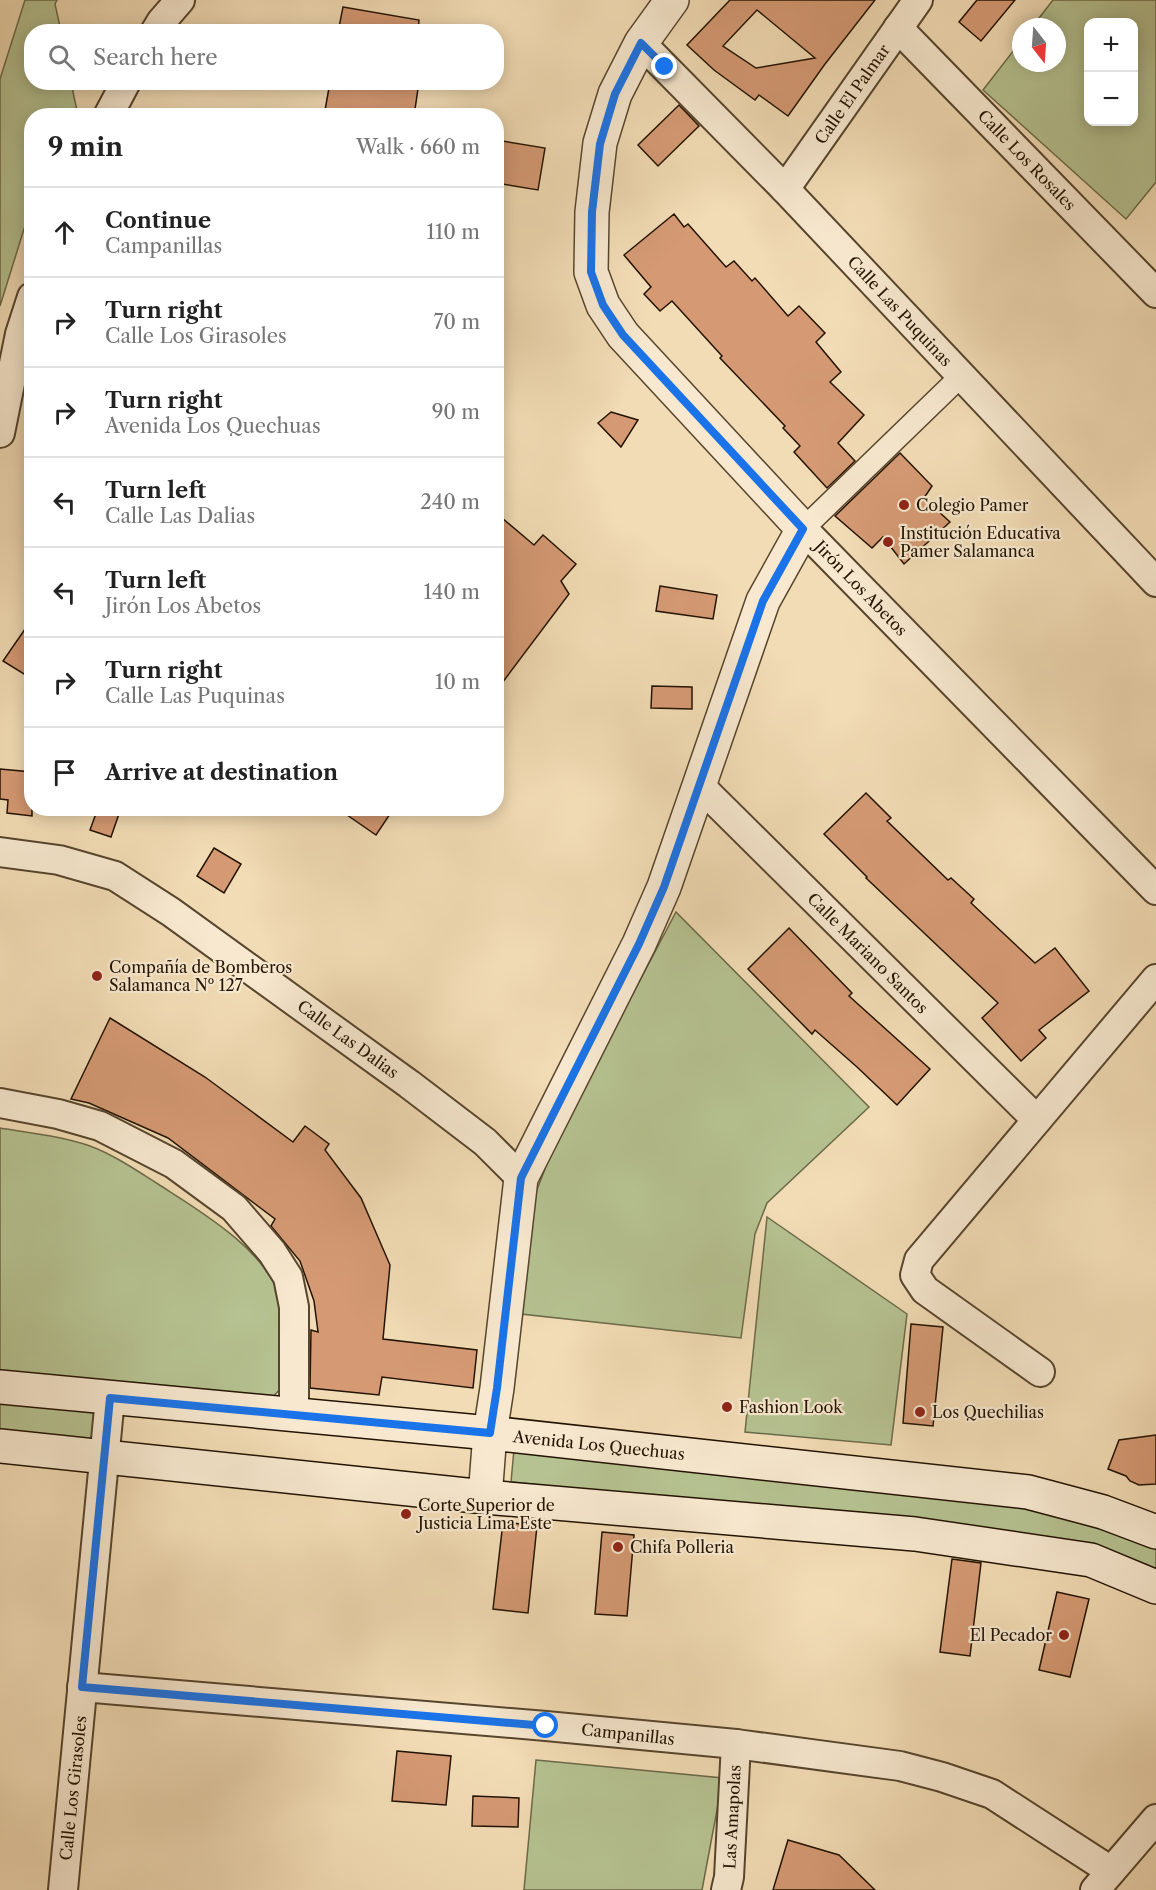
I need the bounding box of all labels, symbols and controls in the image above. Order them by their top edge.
north arrow [1012,18,1066,72]
map controls [1084,18,1138,126]
button: + [1084,18,1138,72]
search box [24,24,504,90]
street label: Calle El Palmar [810,40,894,148]
icon: search [45,41,78,74]
text: Search here [93,44,218,71]
route end [651,53,677,79]
button: − [1084,72,1138,126]
street label: Calle Los Rosales [974,105,1080,215]
text: 9 min [48,131,123,163]
text: Walk · 660 m [356,135,480,159]
text: Continue [105,207,211,234]
icon: ahead [48,216,81,249]
text: 110 m [427,220,480,244]
text: Campanillas [105,234,222,258]
street label: Calle Las Puquinas [844,252,956,370]
text: Turn right [105,297,223,324]
icon: right [48,306,81,339]
text: 70 m [434,310,480,334]
text: Calle Los Girasoles [105,324,287,348]
text: Turn right [105,387,223,414]
icon: right [48,396,81,429]
text: 90 m [432,400,480,424]
text: Avenida Los Quechuas [105,414,321,438]
text: Turn left [105,477,206,504]
icon: left [48,486,81,519]
text: 240 m [420,490,480,514]
place label: Colegio Pamer [916,495,1029,515]
marker: Colegio Pamer [897,498,911,512]
text: Calle Las Dalias [105,504,255,528]
place label: Institución Educativa Pamer Salamanca [900,523,1061,561]
street label: Jirón Los Abetos [808,534,912,640]
marker: Institución Educativa Pamer Salamanca [881,535,895,549]
text: Turn left [105,567,206,594]
icon: left [48,576,81,609]
text: 140 m [423,580,480,604]
text: Jirón Los Abetos [105,594,261,618]
text: Turn right [105,657,223,684]
icon: right [48,666,81,699]
text: 10 m [435,670,480,694]
text: Calle Las Puquinas [105,684,285,708]
icon: arrive [48,756,81,789]
text: Arrive at destination [105,759,338,786]
street label: Calle Mariano Santos [803,888,933,1018]
place label: Compañía de Bomberos Salamanca Nº 127 [109,957,292,995]
marker: Compañía de Bomberos Salamanca Nº 127 [90,969,104,983]
street label: Calle Las Dalias [294,996,402,1082]
place label: Fashion Look [739,1397,843,1417]
marker: Fashion Look [720,1400,734,1414]
place label: Los Quechilias [932,1402,1044,1422]
marker: Los Quechilias [913,1405,927,1419]
street label: Avenida Los Quechuas [511,1426,686,1464]
place label: Corte Superior de Justicia Lima Este [415,1495,555,1533]
marker: Corte Superior de Justicia Lima Este [399,1507,413,1521]
place label: Chifa Polleria [630,1537,734,1557]
marker: Chifa Polleria [611,1540,625,1554]
place label: El Pecador [970,1625,1052,1645]
marker: El Pecador [1057,1628,1071,1642]
route start [532,1712,558,1738]
street label: Calle Los Girasoles [55,1715,91,1861]
street label: Campanillas [580,1719,676,1749]
street label: Las Amapolas [719,1764,745,1870]

